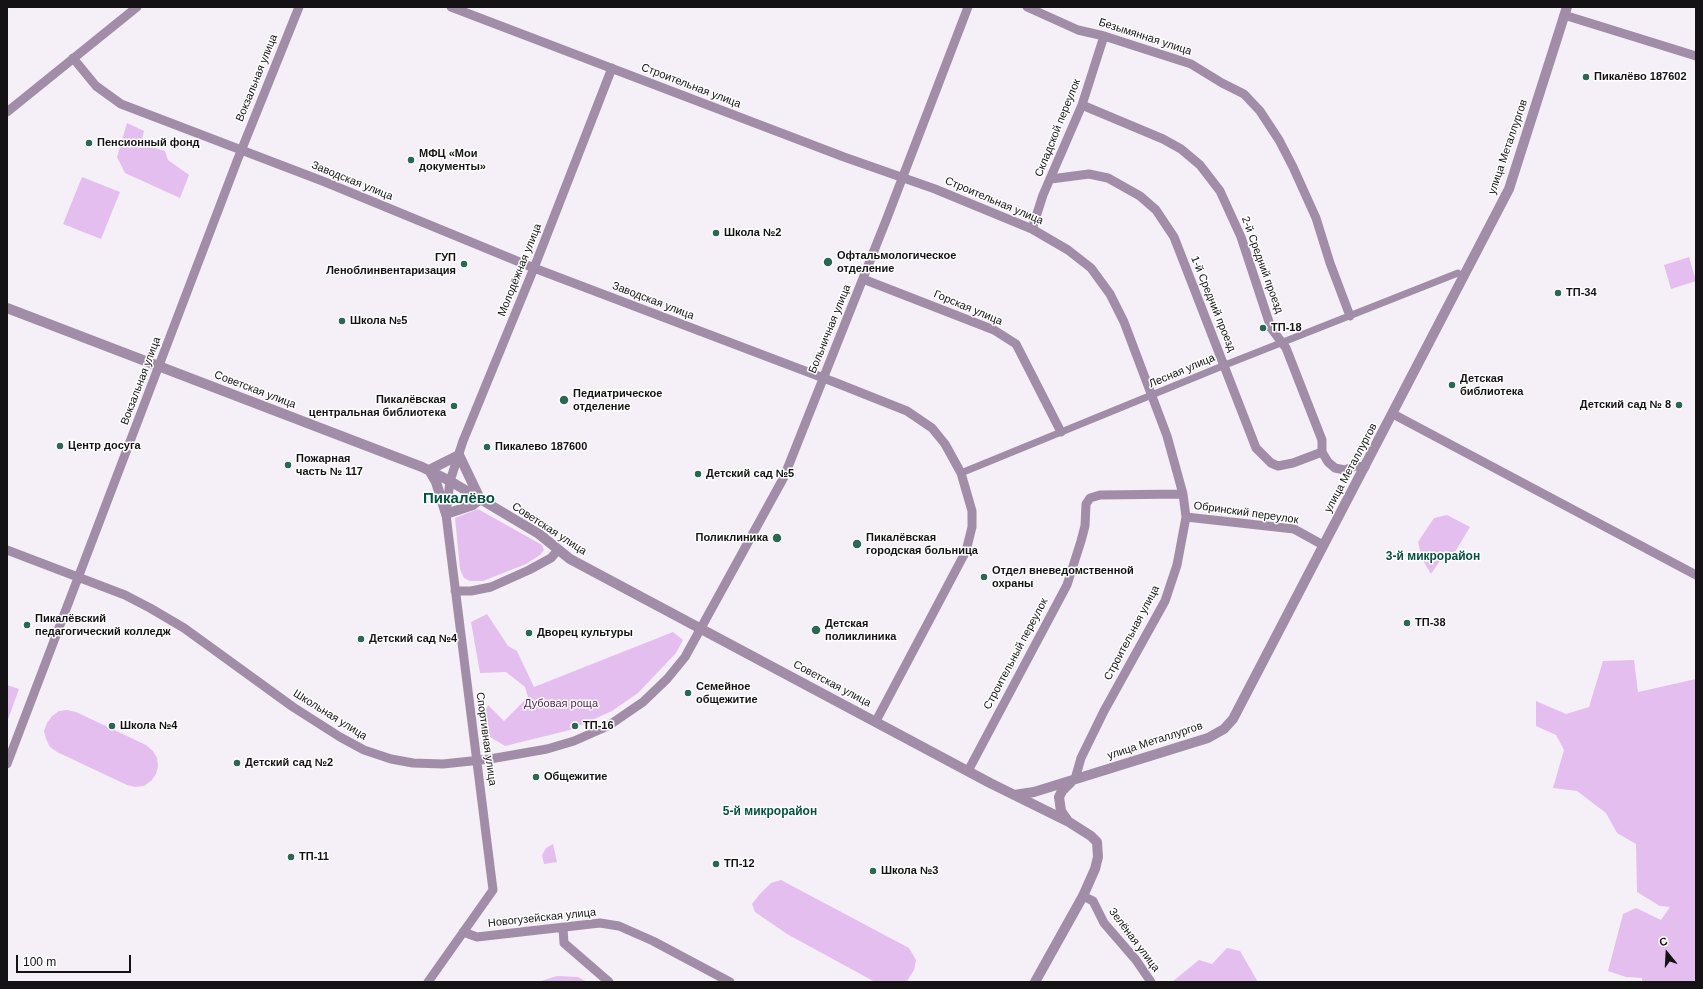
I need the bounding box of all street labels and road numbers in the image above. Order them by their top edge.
street label: Безымянная улица [1097,16,1193,58]
street label: Вокзальная улица [233,32,281,124]
street label: Строительная улица [639,61,743,111]
street label: Складской переулок [1032,77,1084,179]
street label: улица Металлургов [1486,98,1530,196]
street label: Заводская улица [309,159,395,203]
street label: Строительная улица [943,174,1045,228]
street label: 2-й Средний проезд [1238,215,1286,315]
street label: Молодёжная улица [495,222,545,318]
street label: 1-й Средний проезд [1188,254,1238,354]
street label: Заводская улица [610,279,696,323]
street label: Больничная улица [806,283,854,375]
street label: Горская улица [932,288,1004,328]
street label: Вокзальная улица [118,335,164,427]
street label: Лесная улица [1147,351,1217,391]
street label: Советская улица [212,368,298,412]
street label: улица Металлургов [1322,421,1380,515]
street label: Обринский переулок [1193,499,1299,527]
street label: Советская улица [509,500,589,558]
street label: Строительная улица [1101,583,1163,683]
street label: Строительный переулок [981,596,1051,712]
street label: Советская улица [791,658,873,710]
street label: Школьная улица [291,687,369,743]
street label: Спортивная улица [473,691,499,787]
street label: улица Металлургов [1106,719,1204,763]
street label: Новогузейская улица [487,906,597,930]
street label: Зелёная улица [1106,906,1162,974]

